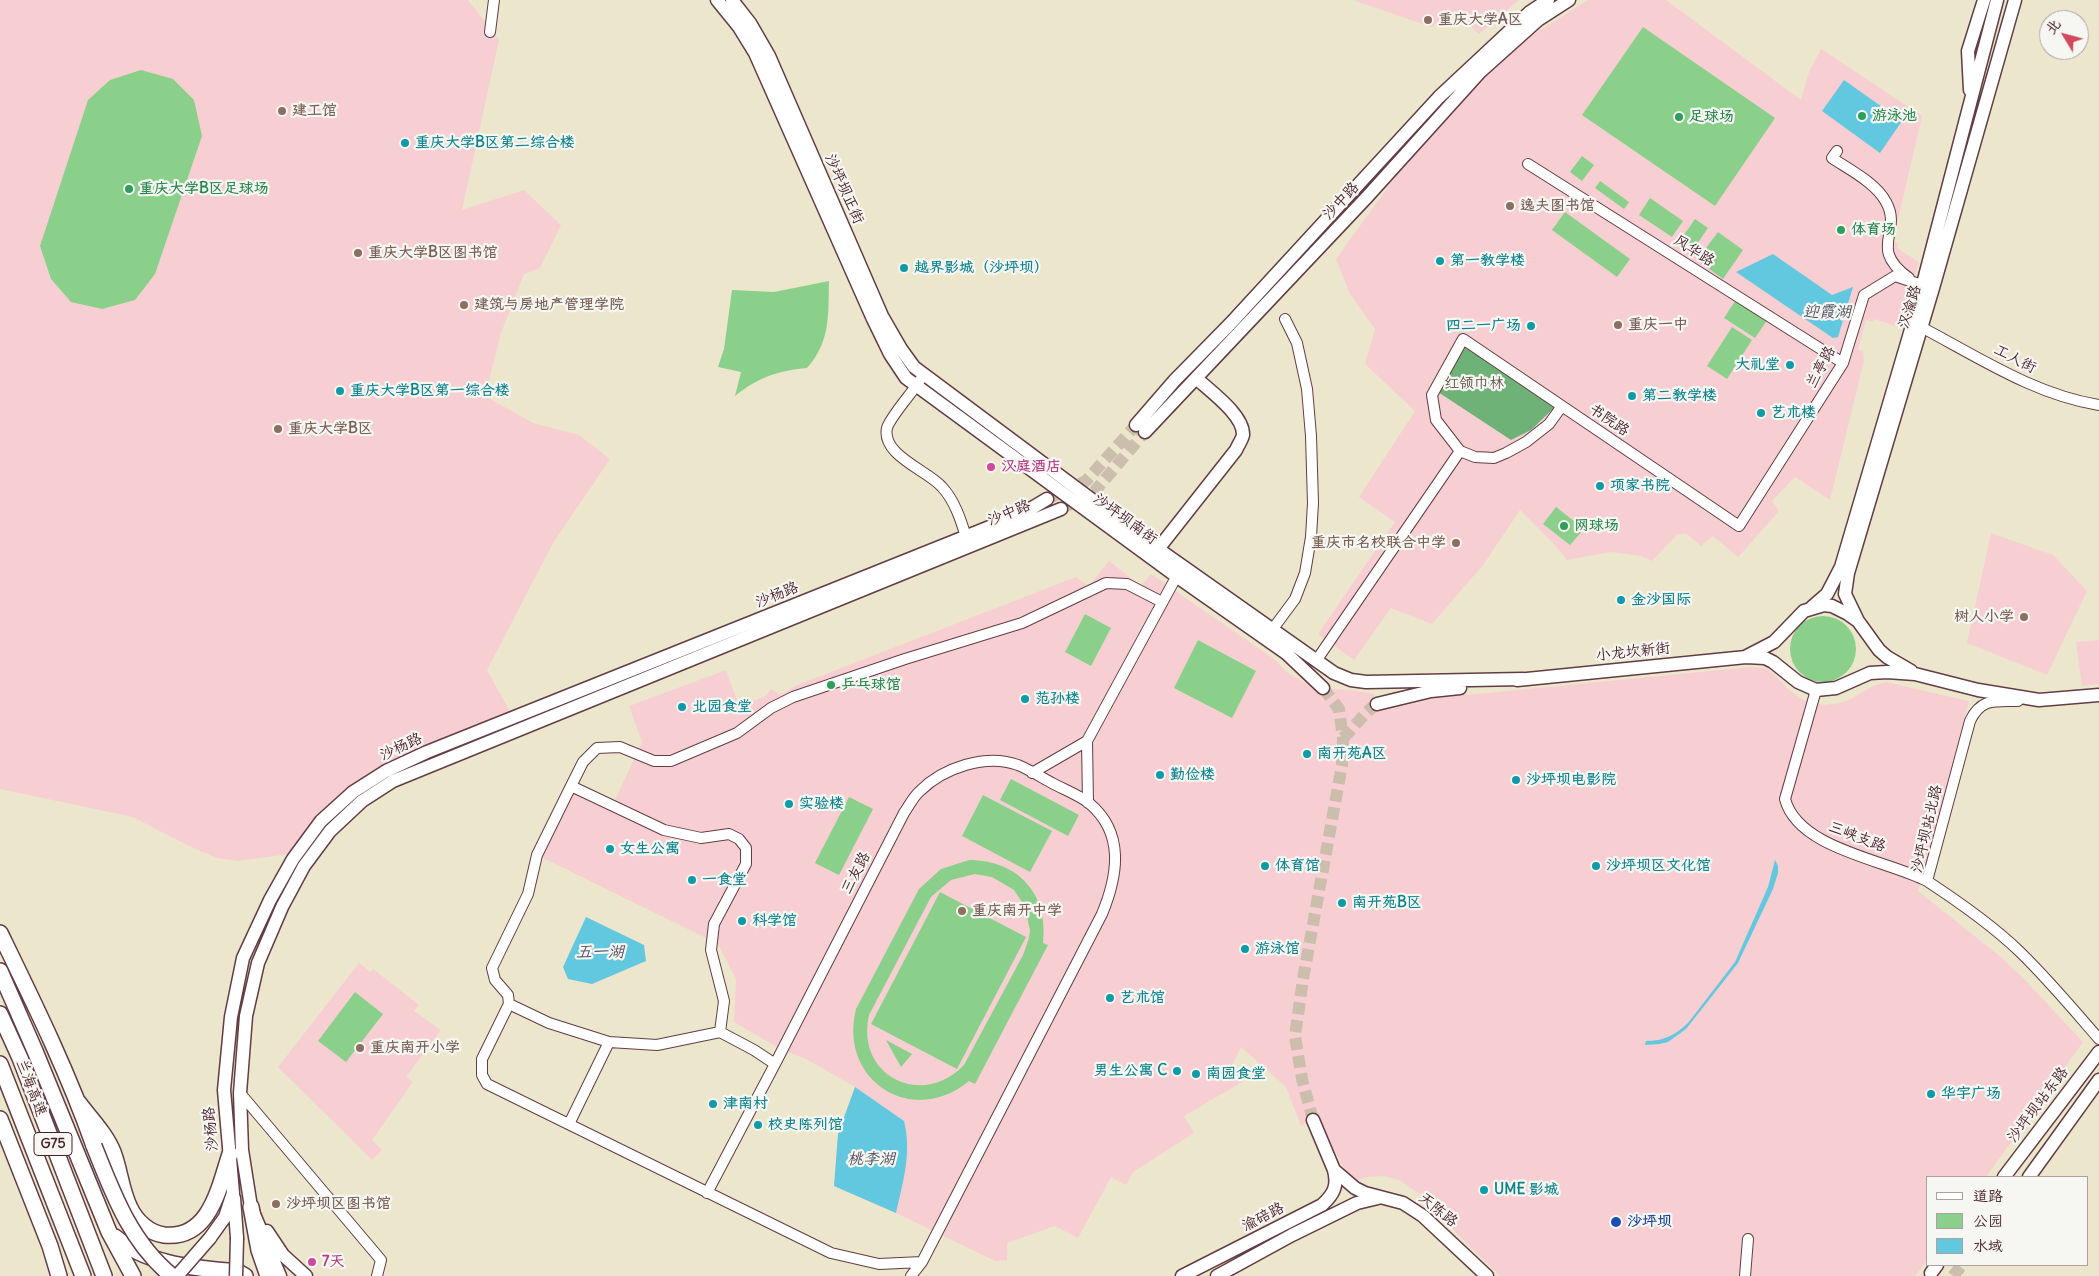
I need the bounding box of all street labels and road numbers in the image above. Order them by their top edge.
street label: 沙坪坝正街 [821,151,867,227]
street label: 沙中路 [1319,178,1363,224]
street label: 风华路 [1670,231,1718,271]
street label: 汉渝路 [1895,283,1925,331]
street label: 工人街 [1991,341,2039,377]
street label: 兰亭路 [1802,343,1840,391]
street label: 书院路 [1585,400,1633,440]
street label: 沙坪坝南街 [1089,490,1161,548]
street label: 沙中路 [985,496,1033,530]
street label: 沙杨路 [753,578,801,612]
street label: 小龙坎新街 [1595,639,1671,665]
street label: 沙杨路 [377,729,425,765]
street label: 沙坪坝站北路 [1908,783,1946,875]
street label: 三峡支路 [1826,818,1888,856]
street label: 三友路 [838,849,874,897]
street label: 兰海高速 [12,1057,50,1119]
street label: 沙坪坝站东路 [2004,1064,2072,1146]
street label: 沙杨路 [200,1106,222,1152]
road number: G75 [34,1132,72,1156]
street label: 天陈路 [1415,1189,1461,1231]
street label: 渝碚路 [1239,1199,1287,1235]

